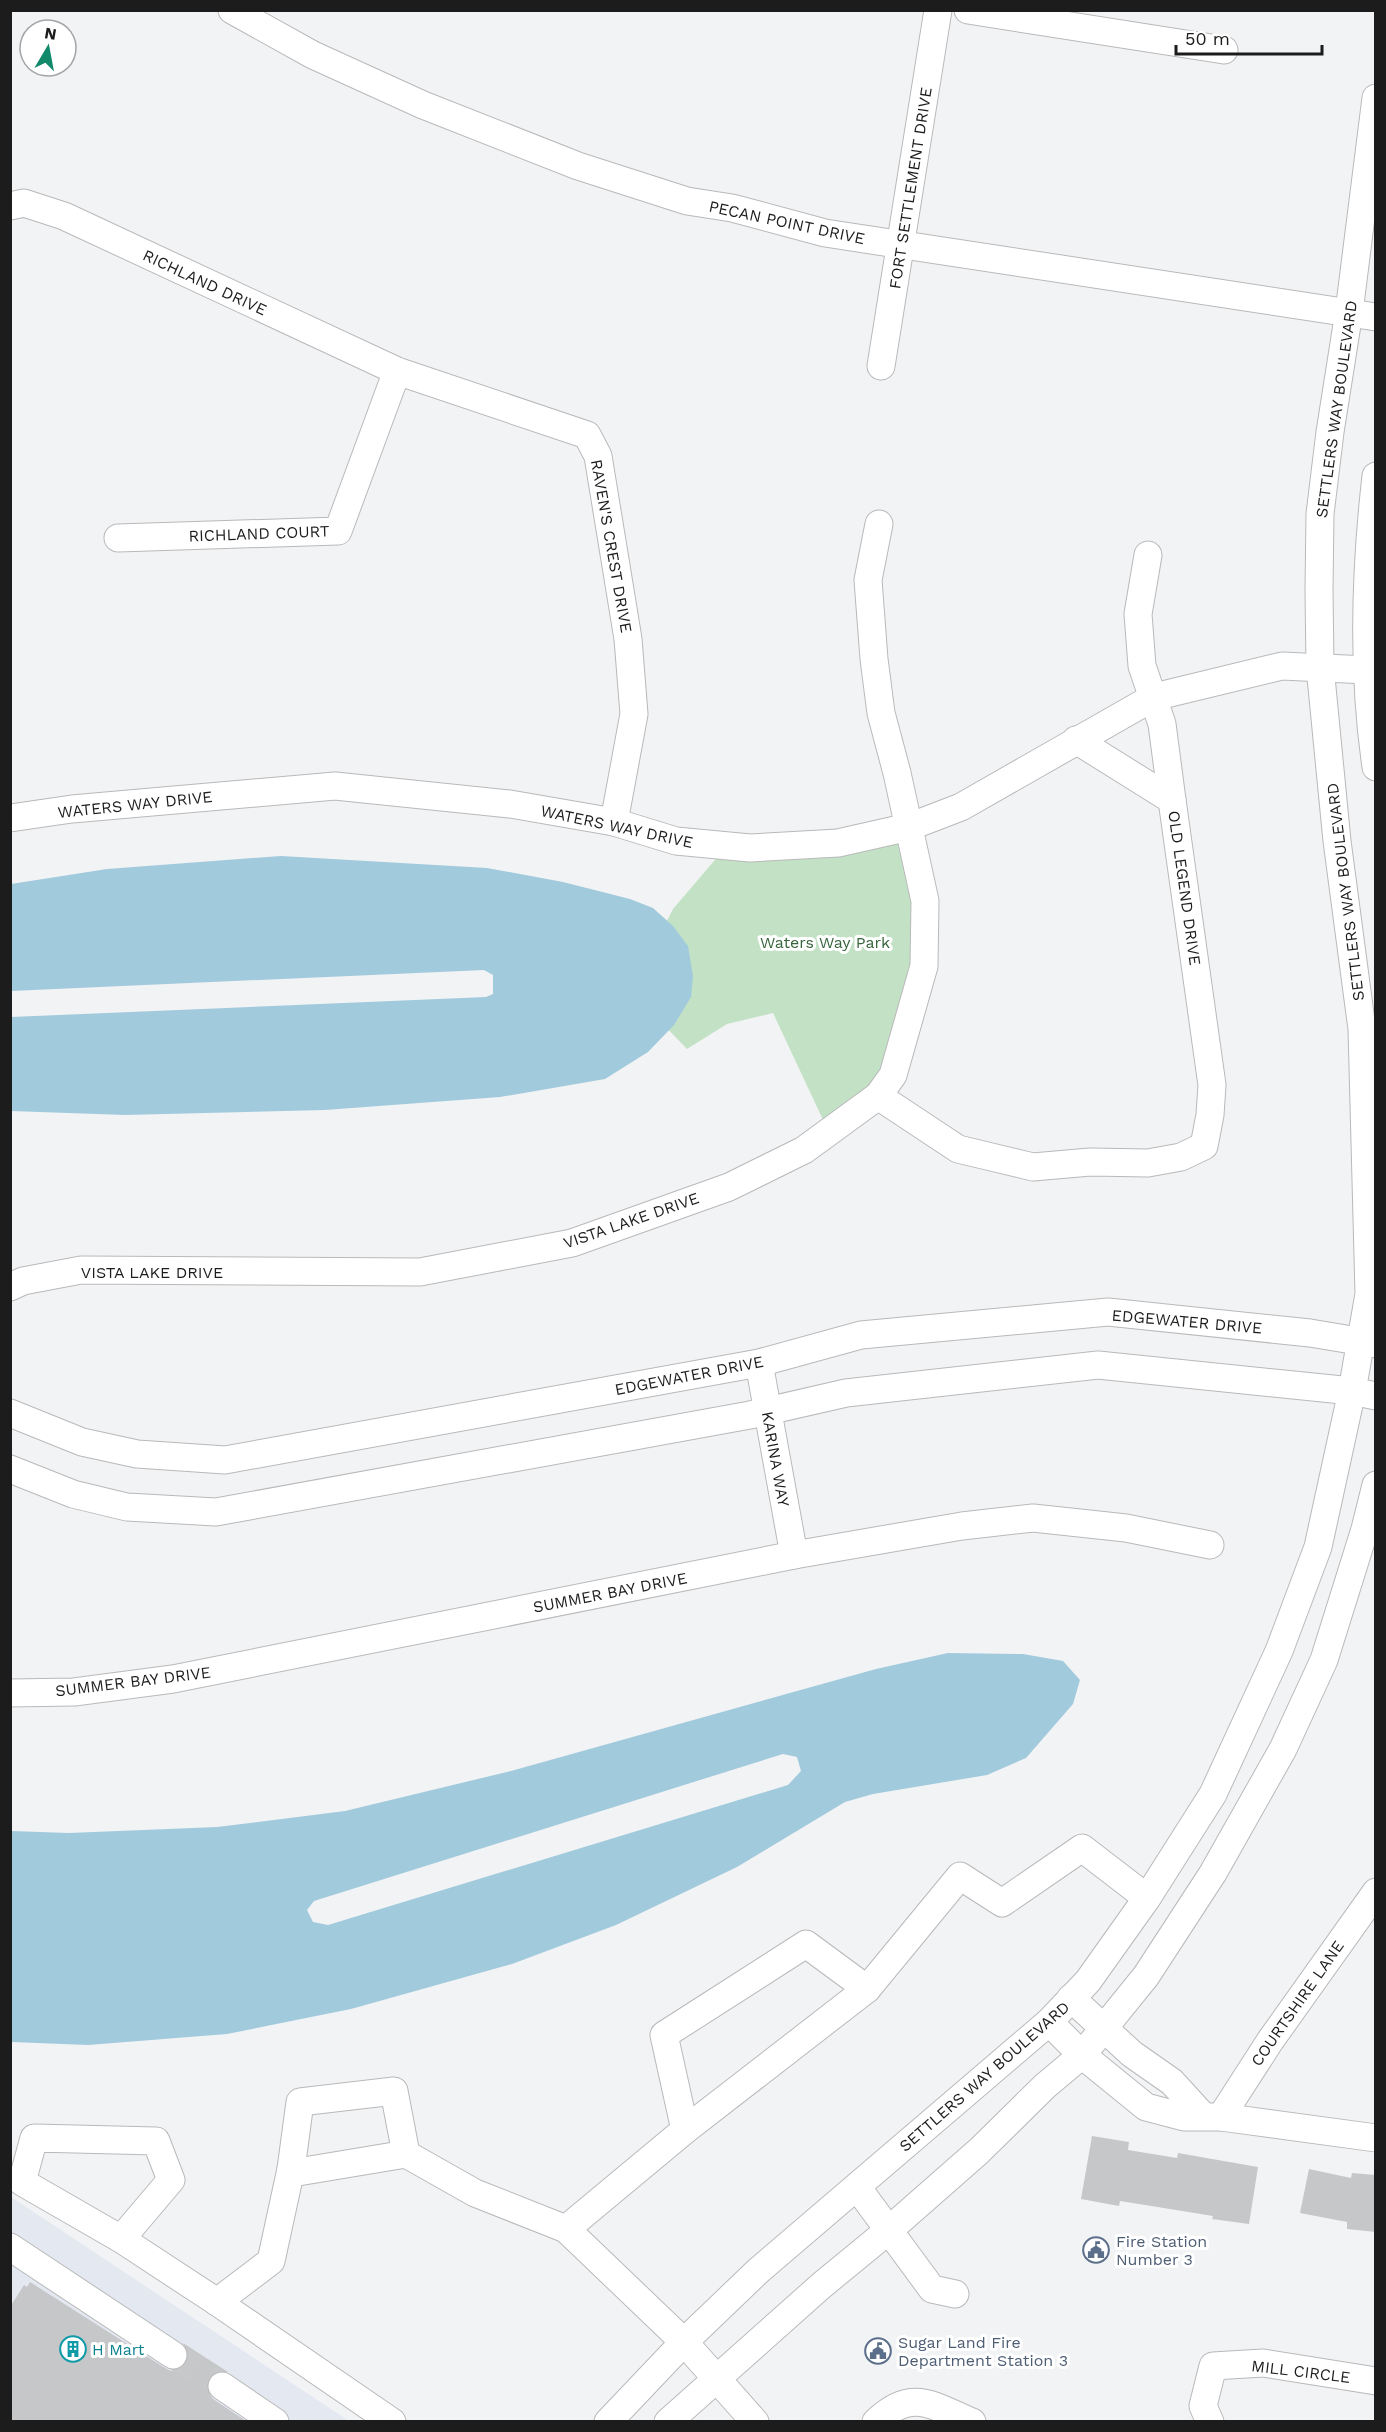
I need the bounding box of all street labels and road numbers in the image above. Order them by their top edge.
street label: FORT SETTLEMENT DRIVE [885,86,936,290]
street label: PECAN POINT DRIVE [707,197,867,248]
street label: RICHLAND DRIVE [140,245,270,319]
street label: SETTLERS WAY BOULEVARD [1312,299,1361,519]
street label: RAVEN'S CREST DRIVE [587,458,636,634]
street label: RICHLAND COURT [188,522,330,545]
street label: SETTLERS WAY BOULEVARD [1323,782,1368,1002]
street label: WATERS WAY DRIVE [57,787,213,822]
street label: WATERS WAY DRIVE [539,801,695,852]
street label: OLD LEGEND DRIVE [1164,809,1205,967]
street label: VISTA LAKE DRIVE [561,1188,702,1253]
street label: VISTA LAKE DRIVE [81,1263,223,1282]
street label: EDGEWATER DRIVE [1111,1305,1263,1338]
street label: EDGEWATER DRIVE [613,1352,765,1399]
street label: KARINA WAY [758,1410,793,1508]
street label: SUMMER BAY DRIVE [531,1568,689,1617]
street label: SUMMER BAY DRIVE [54,1663,212,1700]
street label: COURTSHIRE LANE [1247,1937,1348,2070]
street label: SETTLERS WAY BOULEVARD [895,1997,1073,2156]
street label: MILL CIRCLE [1250,2356,1352,2387]

